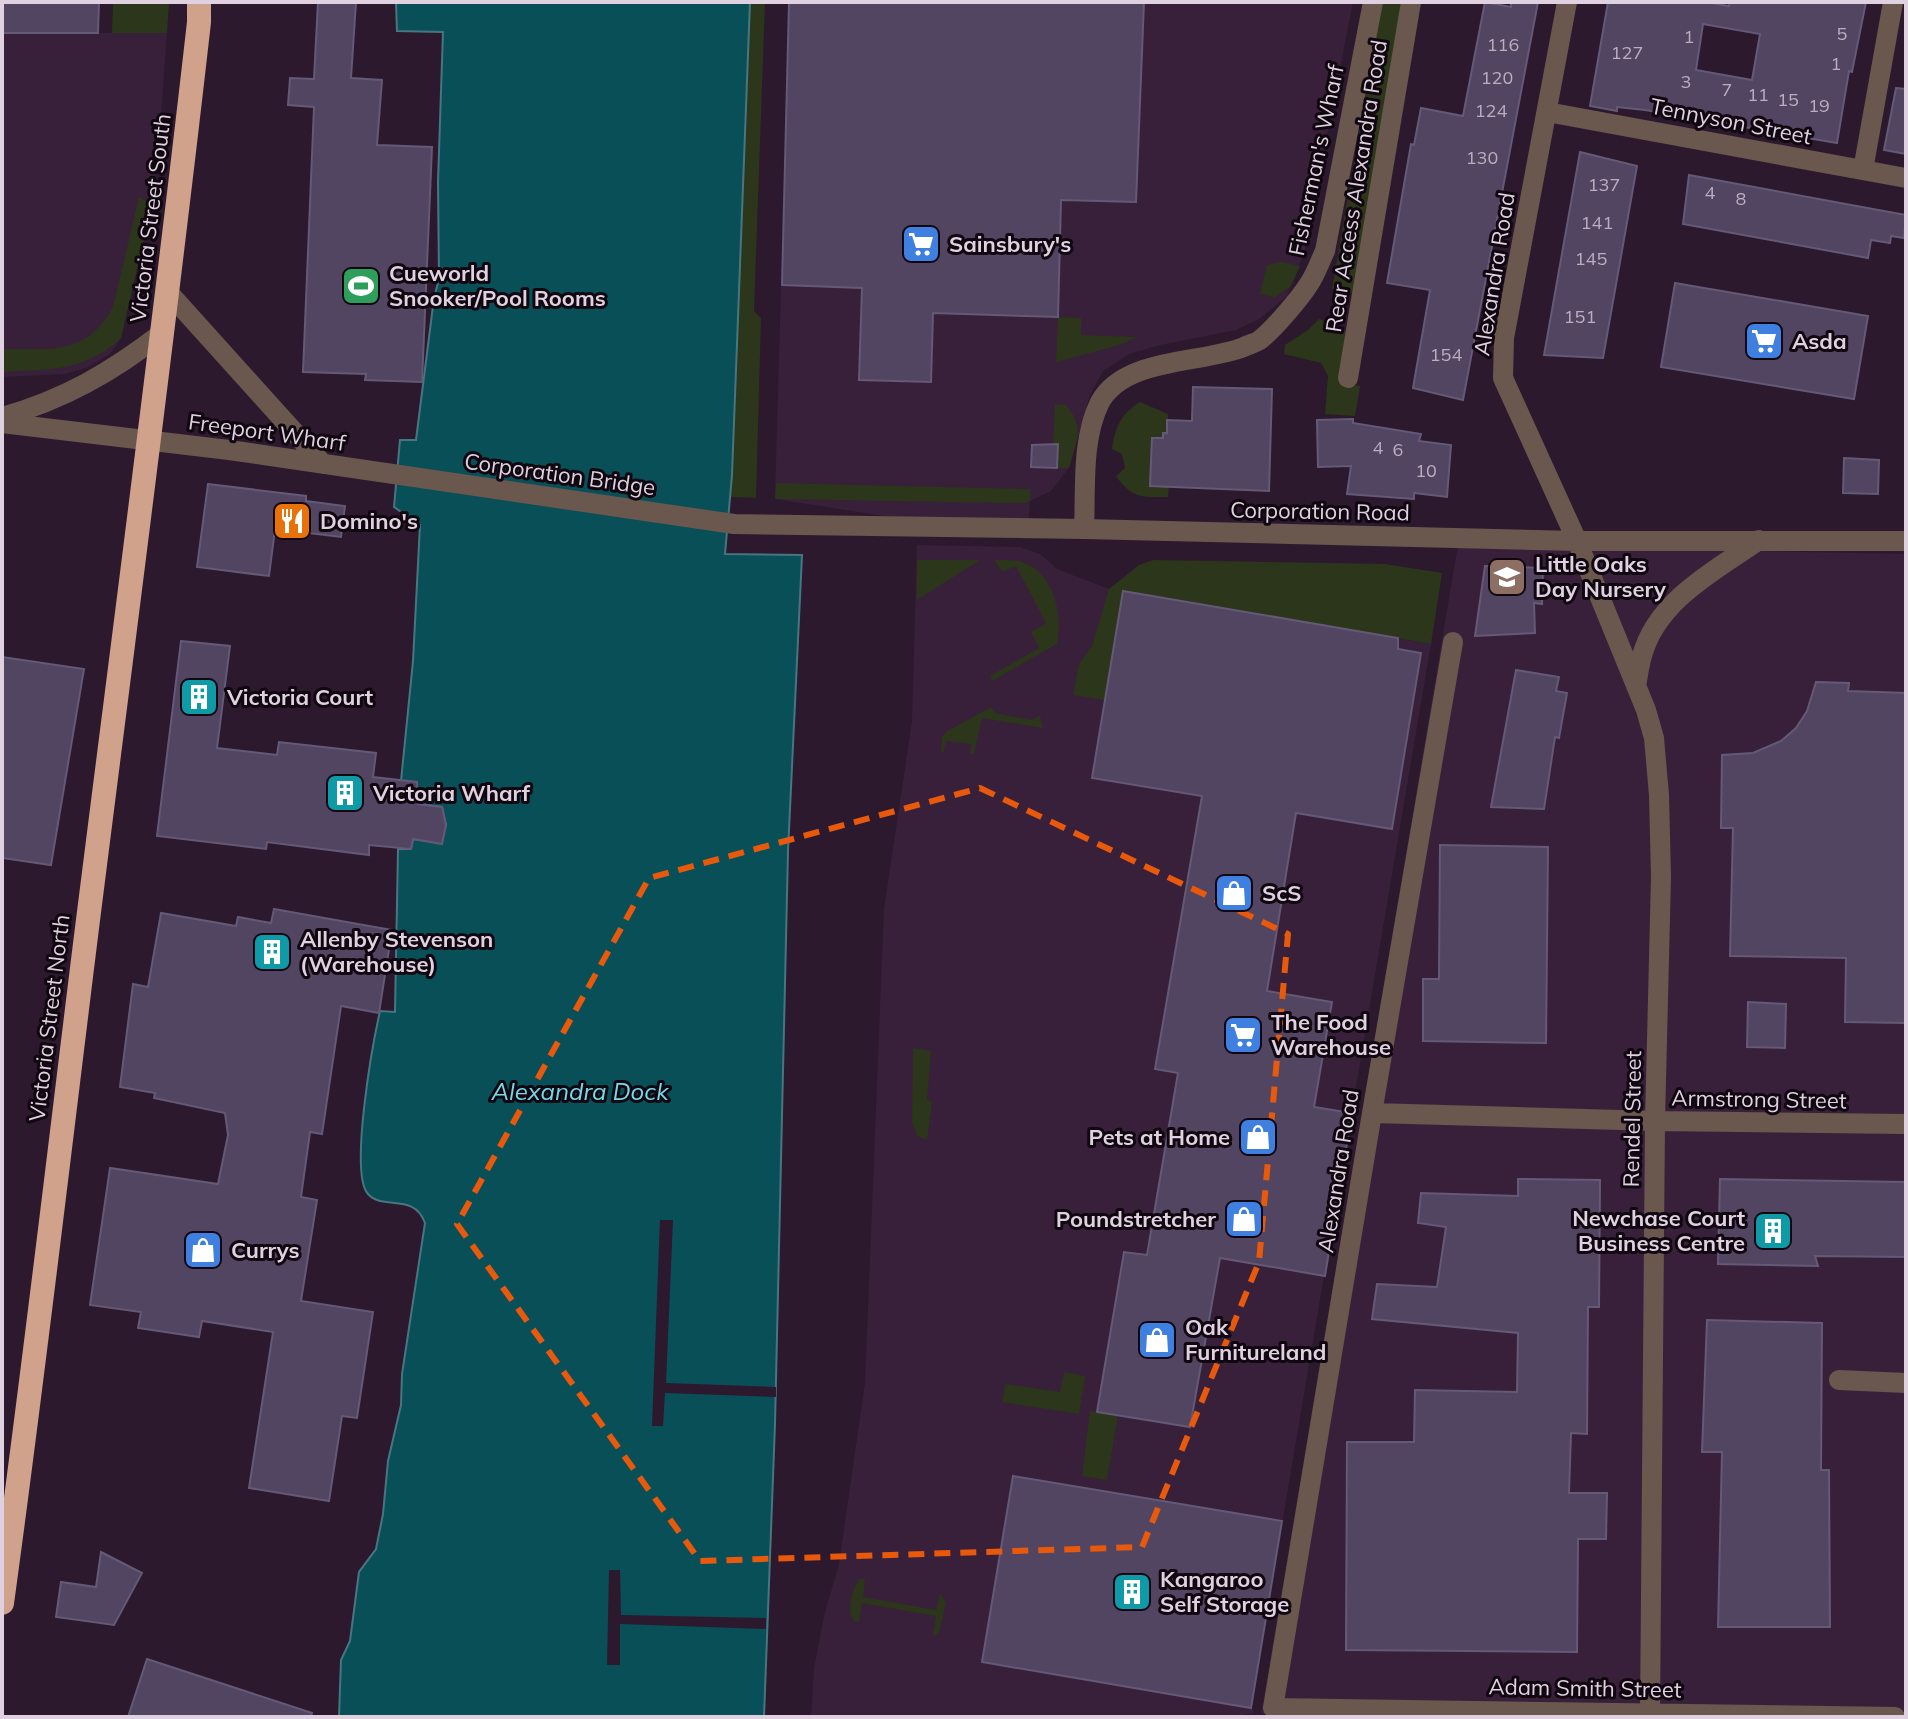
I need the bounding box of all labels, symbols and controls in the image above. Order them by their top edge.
house number: 5 [1837,22,1848,45]
house number: 1 [1684,25,1694,48]
house number: 116 [1487,33,1519,56]
street label: Rear Access Alexandra Road [1319,38,1393,334]
house number: 127 [1611,41,1643,64]
house number: 1 [1831,52,1841,75]
street label: Fisherman's Wharf [1282,61,1350,258]
house number: 120 [1481,66,1513,89]
house number: 3 [1681,70,1691,93]
house number: 7 [1722,78,1732,101]
house number: 11 [1747,83,1769,106]
house number: 15 [1777,88,1799,111]
street label: Tennyson Street [1648,92,1814,150]
house number: 19 [1808,94,1830,117]
house number: 124 [1475,99,1507,122]
street label: Victoria Street South [123,112,177,324]
house number: 130 [1466,146,1498,169]
house number: 137 [1588,173,1620,196]
house number: 4 [1705,181,1716,204]
house number: 8 [1736,187,1746,210]
street label: Alexandra Road [1467,190,1521,358]
house number: 141 [1581,211,1613,234]
supermarket icon: Sainsbury's [900,223,942,265]
place label: Sainsbury's [949,230,1071,258]
house number: 145 [1575,247,1607,270]
place label: Cueworld Snooker/Pool Rooms [389,259,606,312]
sports icon: Cueworld Snooker/Pool Rooms [340,265,382,307]
house number: 151 [1564,305,1596,328]
supermarket icon: Asda [1743,320,1785,362]
place label: Asda [1792,327,1847,355]
house number: 154 [1430,343,1462,366]
street label: Freeport Wharf [187,407,348,457]
house number: 4 [1373,436,1384,459]
house number: 6 [1393,438,1403,461]
street label: Corporation Bridge [463,447,657,501]
house number: 10 [1415,459,1437,482]
street label: Corporation Road [1230,495,1410,527]
restaurant icon: Domino's [271,500,313,542]
place label: Domino's [320,507,418,535]
place label: Little Oaks Day Nursery [1535,550,1666,603]
school or university icon: Little Oaks Day Nursery [1486,556,1528,598]
building icon: Victoria Court [178,676,220,718]
place label: Victoria Court [226,683,373,711]
building icon: Victoria Wharf [324,772,366,814]
place label: Victoria Wharf [372,779,531,807]
shop icon: ScS [1213,872,1255,914]
place label: ScS [1262,879,1301,907]
street label: Victoria Street North [22,913,76,1123]
place label: Allenby Stevenson (Warehouse) [300,925,493,978]
building icon: Allenby Stevenson (Warehouse) [251,931,293,973]
place label: The Food Warehouse [1271,1008,1391,1061]
supermarket icon: The Food Warehouse [1222,1014,1264,1056]
street label: Rendel Street [1617,1050,1647,1188]
water label: Alexandra Dock [490,1076,669,1106]
street label: Armstrong Street [1671,1083,1847,1115]
street label: Alexandra Road [1311,1087,1365,1255]
shop icon: Pets at Home [1237,1116,1279,1158]
place label: Pets at Home [1089,1123,1230,1151]
shop icon: Poundstretcher [1223,1198,1265,1240]
place label: Newchase Court Business Centre [1572,1204,1745,1257]
place label: Poundstretcher [1056,1205,1216,1233]
building icon: Newchase Court Business Centre [1752,1210,1794,1252]
shop icon: Currys [182,1229,224,1271]
place label: Currys [231,1236,300,1264]
place label: Oak Furnitureland [1185,1313,1326,1366]
shop icon: Oak Furnitureland [1136,1319,1178,1361]
place label: Kangaroo Self Storage [1160,1565,1289,1618]
building icon: Kangaroo Self Storage [1111,1571,1153,1613]
street label: Adam Smith Street [1488,1672,1682,1704]

